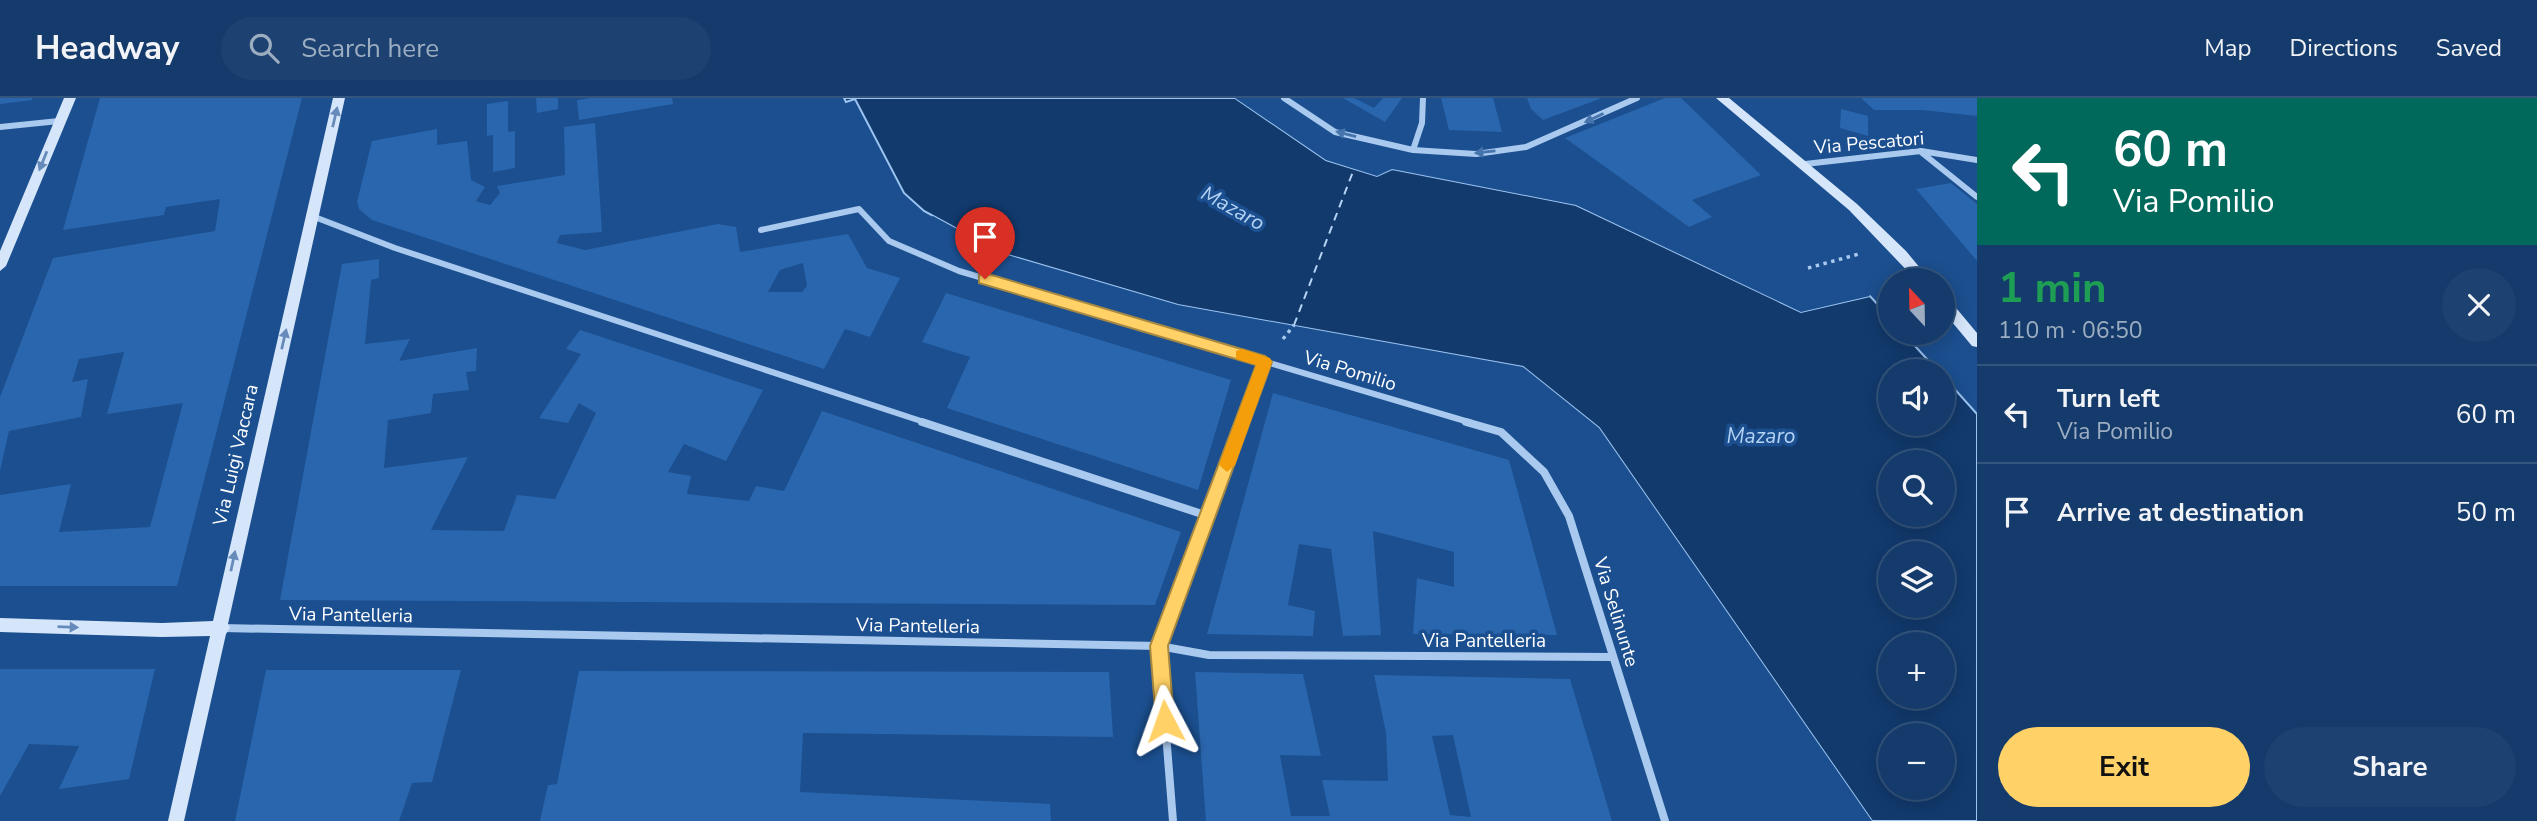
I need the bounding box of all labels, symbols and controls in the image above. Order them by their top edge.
search box [221,17,711,80]
text: Headway [35,26,179,71]
icon: search [245,29,283,67]
text: Search here [301,31,439,66]
text: Map [2204,32,2251,64]
text: Directions [2289,32,2398,64]
text: Saved [2436,32,2502,64]
one-way arrow [329,106,340,128]
one-way arrow [1584,112,1604,124]
text: 60 m [2113,116,2228,183]
street label: Via Pescatori [1812,125,1925,161]
icon: left [1998,126,2089,217]
one-way arrow [1335,128,1357,139]
one-way arrow [1473,147,1495,158]
one-way arrow [37,150,48,171]
water label: Mazaro [1196,179,1270,237]
text: Via Pomilio [2113,180,2275,223]
pin [955,207,1015,279]
icon: arrive [966,218,1004,256]
text: 1 min [1998,260,2107,317]
north arrow [1878,268,1955,345]
map controls [1878,268,1955,800]
button: close [2442,268,2516,342]
text: 110 m · 06:50 [1998,315,2143,346]
one-way arrow [278,328,289,350]
street label: Via Pomilio [1299,344,1400,397]
button: sound [1878,359,1955,436]
text: Turn left [2057,381,2160,416]
street label: Via Luigi Vaccara [207,382,265,529]
icon: left [1998,395,2036,433]
text: 60 m [2456,397,2516,432]
text: Via Pomilio [2057,416,2173,447]
water label: Mazaro [1727,422,1795,450]
button: search [1878,450,1955,527]
icon: arrive [1998,493,2036,531]
text: Arrive at destination [2057,495,2304,530]
text: 50 m [2456,495,2516,530]
button: layers [1878,541,1955,618]
one-way arrow [228,549,239,571]
street label: Via Selinunte [1587,553,1645,670]
street label: Via Pantelleria [288,601,413,629]
street label: Via Pantelleria [855,612,980,640]
one-way arrow [57,622,79,633]
street label: Via Pantelleria [1421,628,1546,654]
button: + [1878,632,1955,709]
position arrow [1128,684,1202,758]
button: − [1878,723,1955,800]
button: Exit [1998,727,2250,807]
button: Share [2264,727,2516,807]

